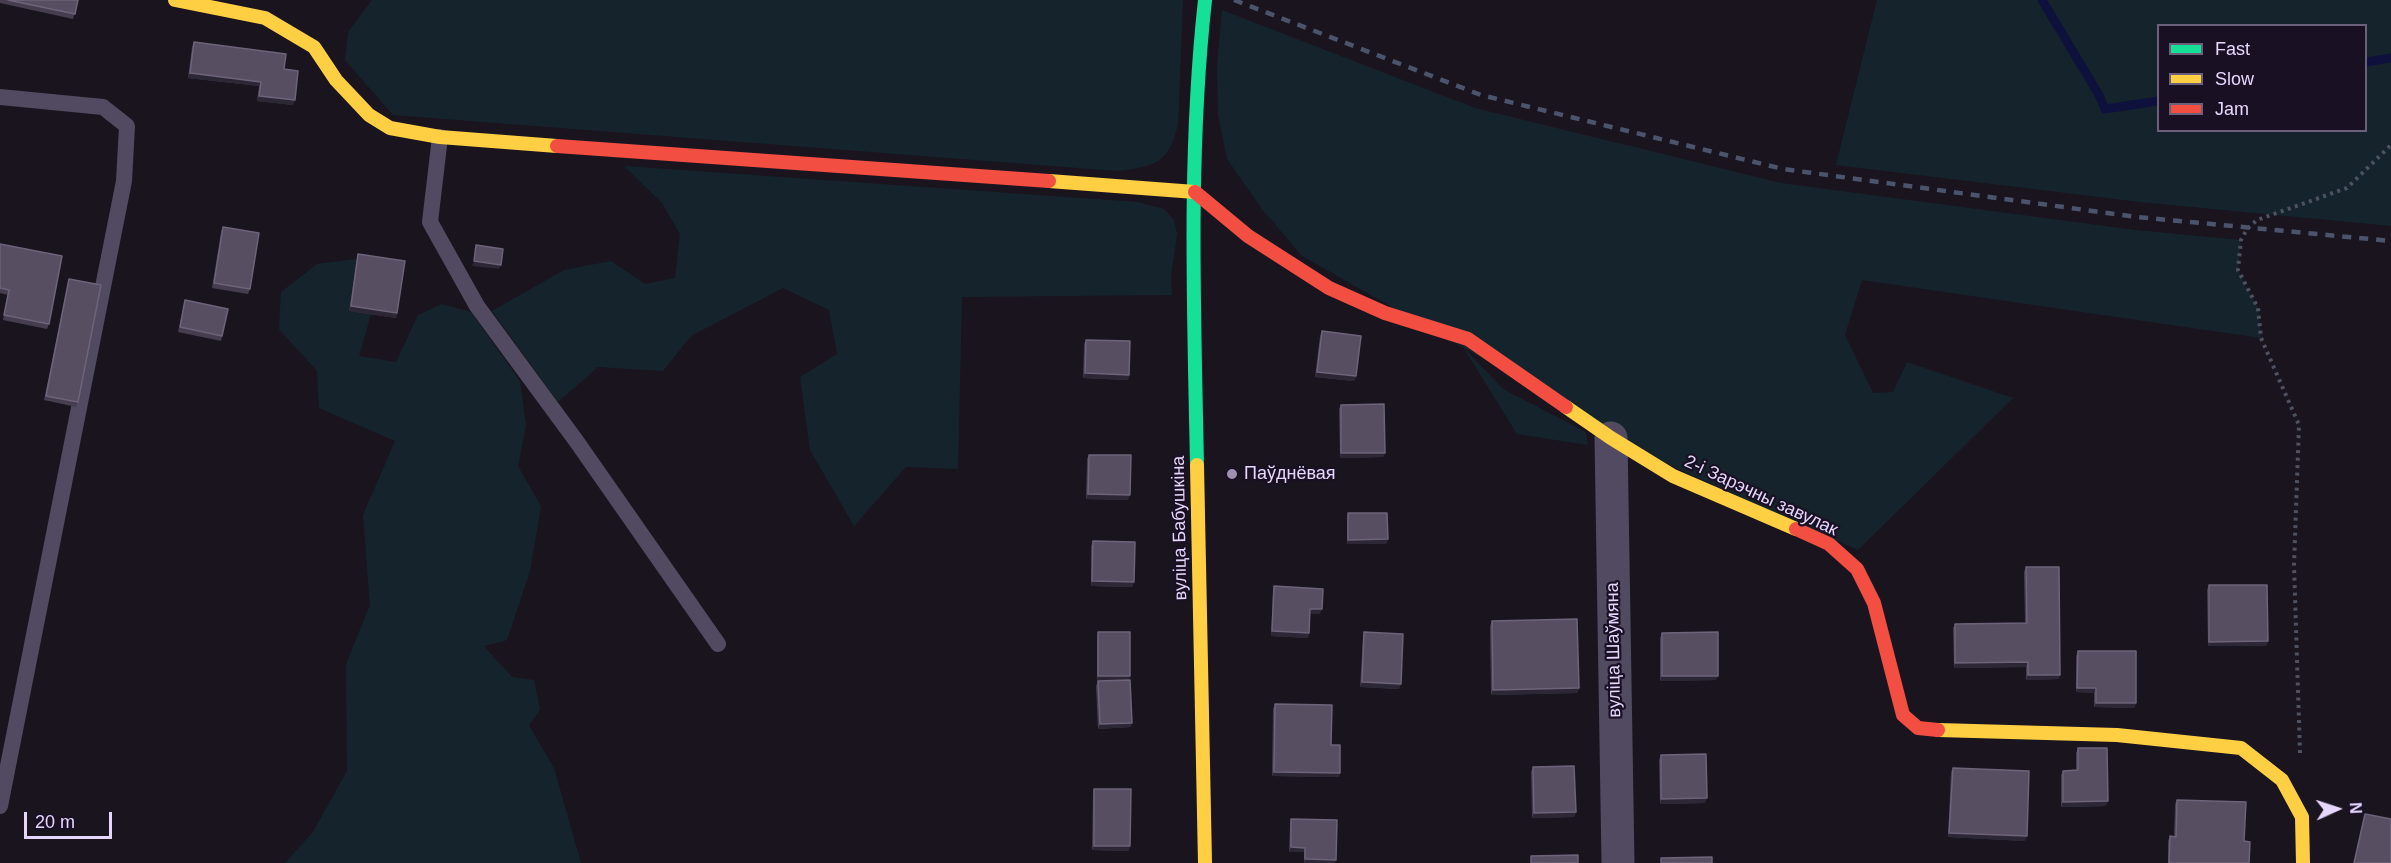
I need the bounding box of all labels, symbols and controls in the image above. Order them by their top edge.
legend [2157,24,2367,132]
text: Fast [2215,39,2250,59]
text: Slow [2215,69,2254,89]
text: Jam [2215,99,2249,119]
street label: 2-і Зарэчны завулак [1681,451,1841,541]
street label: вуліца Бабушкіна [1168,456,1192,600]
place label: Паўднёвая [1244,463,1336,485]
marker: Паўднёвая [1225,467,1239,481]
street label: вуліца Шаўмяна [1602,582,1626,718]
north arrow [2307,779,2367,839]
scale bar [27,800,116,838]
text: N [2347,802,2364,814]
text: 20 m [35,812,75,832]

